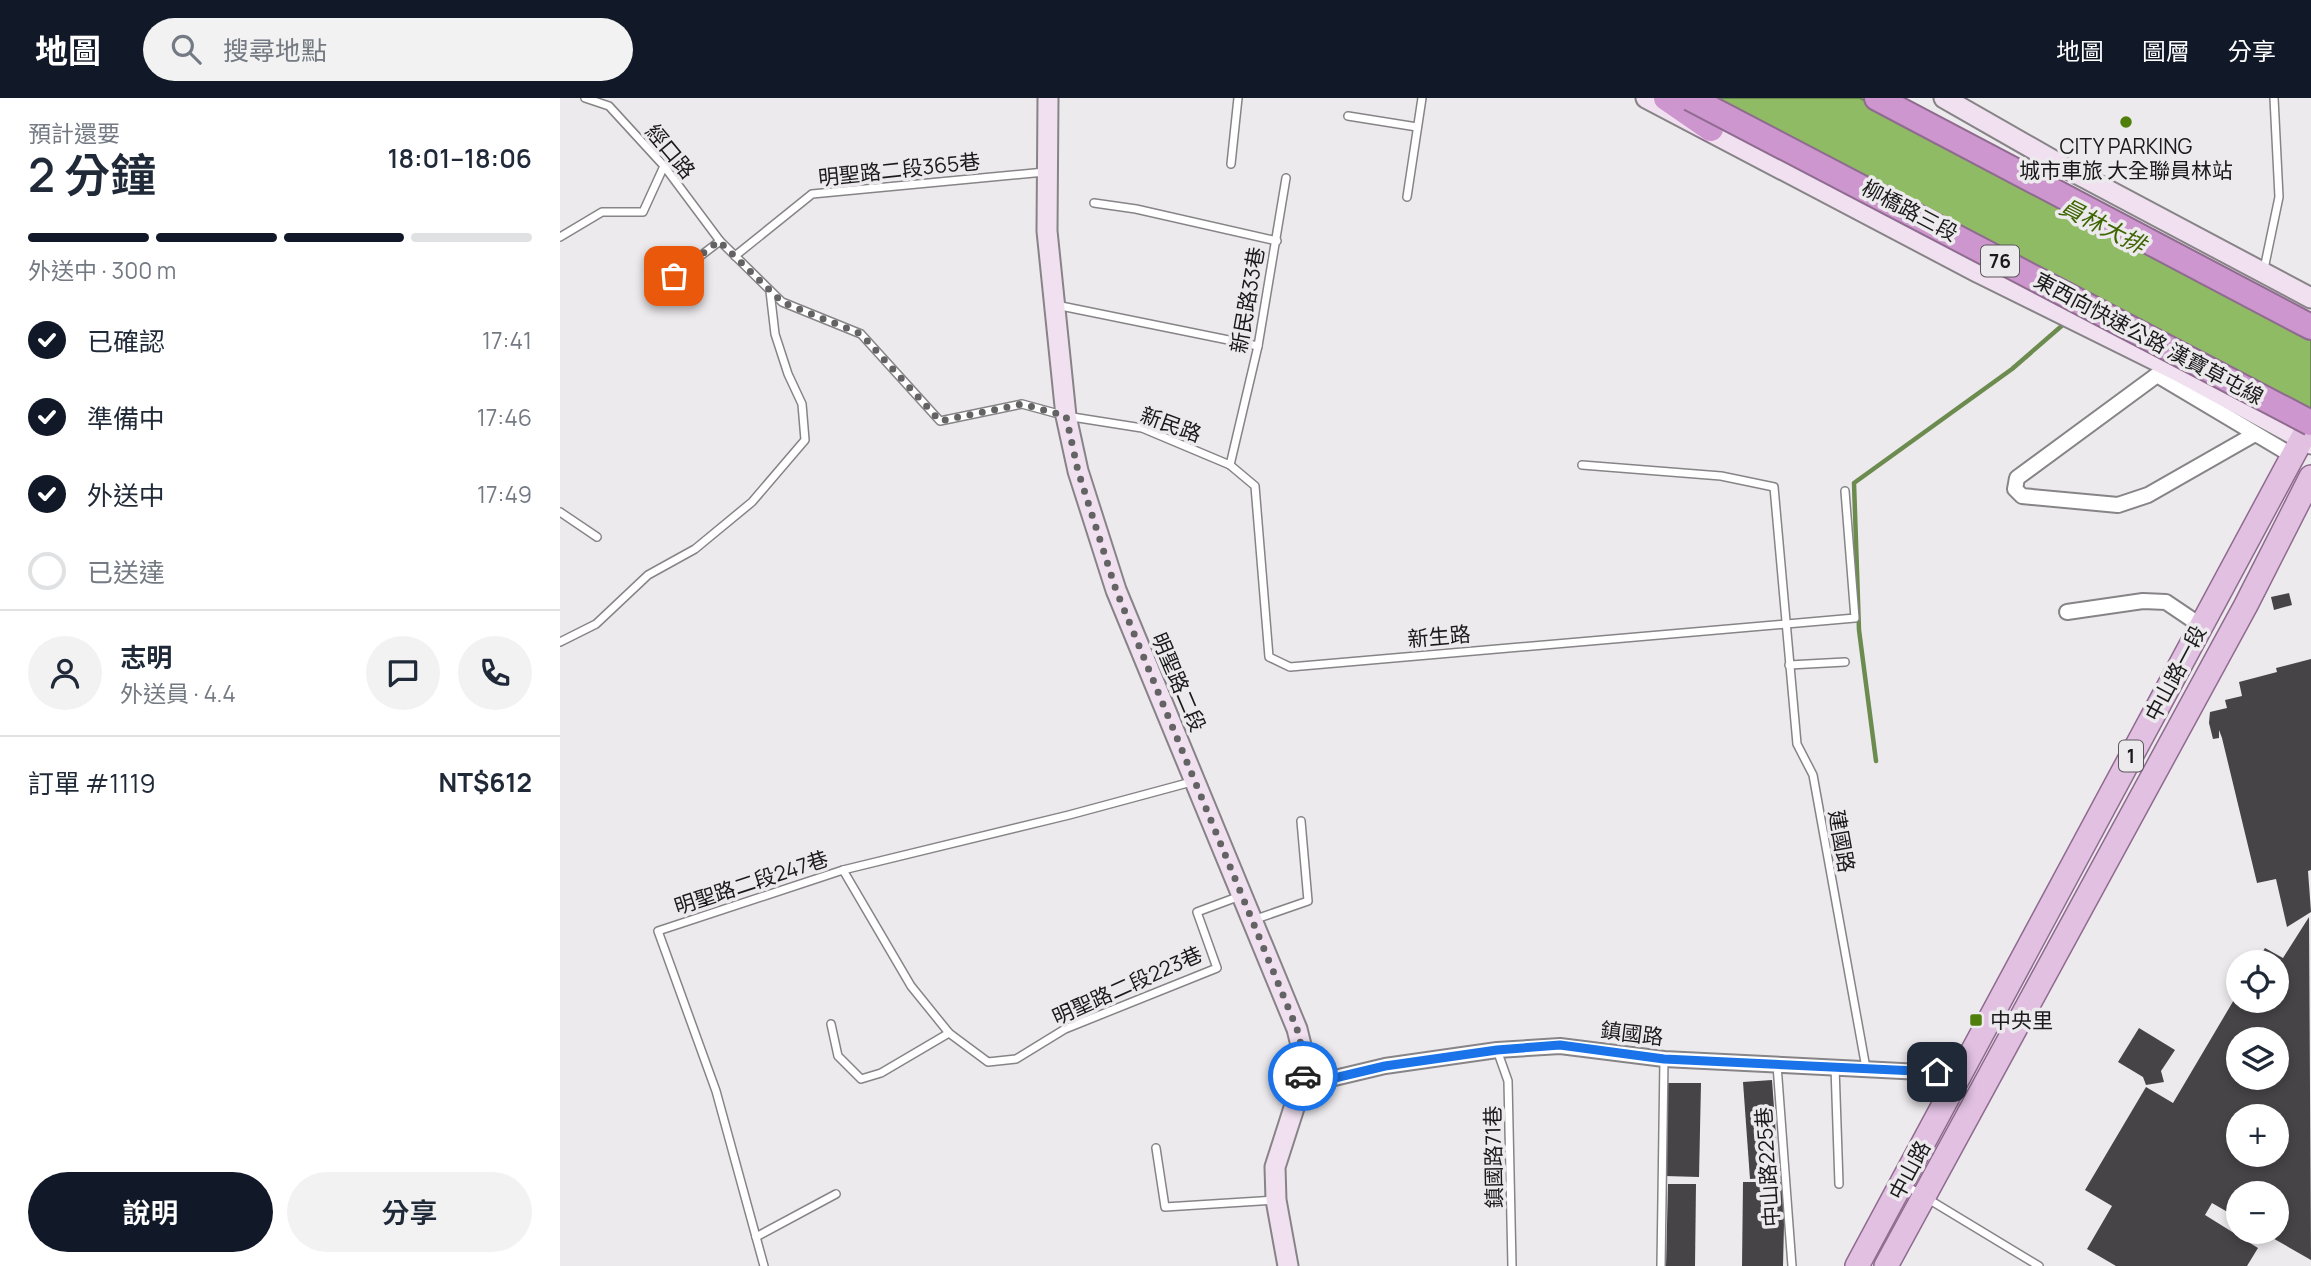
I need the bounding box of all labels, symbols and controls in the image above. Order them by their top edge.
search box [143,18,633,81]
text: 地圖 [35,28,101,73]
icon: search [167,30,205,68]
text: 搜尋地點 [223,32,327,68]
text: 地圖 [2056,34,2104,67]
text: 圖層 [2142,34,2190,67]
text: 分享 [2228,34,2276,67]
marker: CITY PARKING 城市車旅 大全聯員林站 [2118,114,2134,130]
text: 預計還要 [28,117,120,149]
street label: 經口路 [640,118,702,184]
place label: CITY PARKING 城市車旅 大全聯員林站 [2019,132,2233,184]
text: 18:01–18:06 [387,140,532,176]
text: 2 分鐘 [28,143,156,206]
street label: 明聖路二段365巷 [817,147,981,191]
street label: 柳橋路三段 [1857,173,1963,247]
water label: 員林大排 [2055,190,2154,262]
street label: 新民路33巷 [1224,245,1270,355]
pin [644,246,704,306]
road number: 76 [1981,246,2019,276]
text: 外送中 · 300 m [28,254,176,286]
icon: bag [655,257,693,295]
street label: 東西向快速公路 漢寶草屯線 [2029,265,2269,411]
icon: check [28,321,66,359]
text: 已確認 [87,323,165,359]
text: 17:41 [482,324,532,356]
icon: check [28,398,66,436]
text: 準備中 [87,400,165,436]
street label: 新民路 [1137,400,1205,448]
text: 17:46 [477,401,532,433]
icon: check [28,475,66,513]
text: 外送中 [87,477,165,513]
text: 17:49 [477,478,532,510]
text: 已送達 [87,554,165,590]
street label: 新生路 [1406,619,1472,653]
street label: 中山路一段 [2138,620,2212,726]
street label: 明聖路二段 [1146,628,1212,736]
button: person [28,636,102,710]
button: chat [366,636,440,710]
button: phone [458,636,532,710]
text: 志明 [120,639,172,675]
text: 外送員 · 4.4 [120,677,236,709]
road number: 1 [2119,740,2143,772]
text: NT$612 [439,764,532,800]
text: 訂單 #1119 [28,765,156,801]
street label: 建國路 [1823,808,1861,874]
street label: 明聖路二段247巷 [670,844,832,920]
street label: 明聖路二段223巷 [1048,939,1206,1031]
map controls [2226,950,2289,1244]
button: locate [2226,950,2289,1013]
place label: 中央里 [1990,1006,2053,1034]
marker: 中央里 [1968,1012,1984,1028]
street label: 鎮國路 [1599,1015,1665,1051]
button: layers [2226,1027,2289,1090]
courier [1268,1041,1338,1111]
pin [1907,1042,1967,1102]
icon: home [1918,1053,1956,1091]
icon: car [1284,1057,1322,1095]
button: + [2226,1104,2289,1167]
street label: 鎮國路71巷 [1478,1105,1508,1209]
street label: 中山路225巷 [1749,1106,1785,1228]
street label: 中山路 [1882,1136,1936,1204]
button: 說明 [28,1172,273,1252]
button: 分享 [287,1172,532,1252]
button: − [2226,1181,2289,1244]

